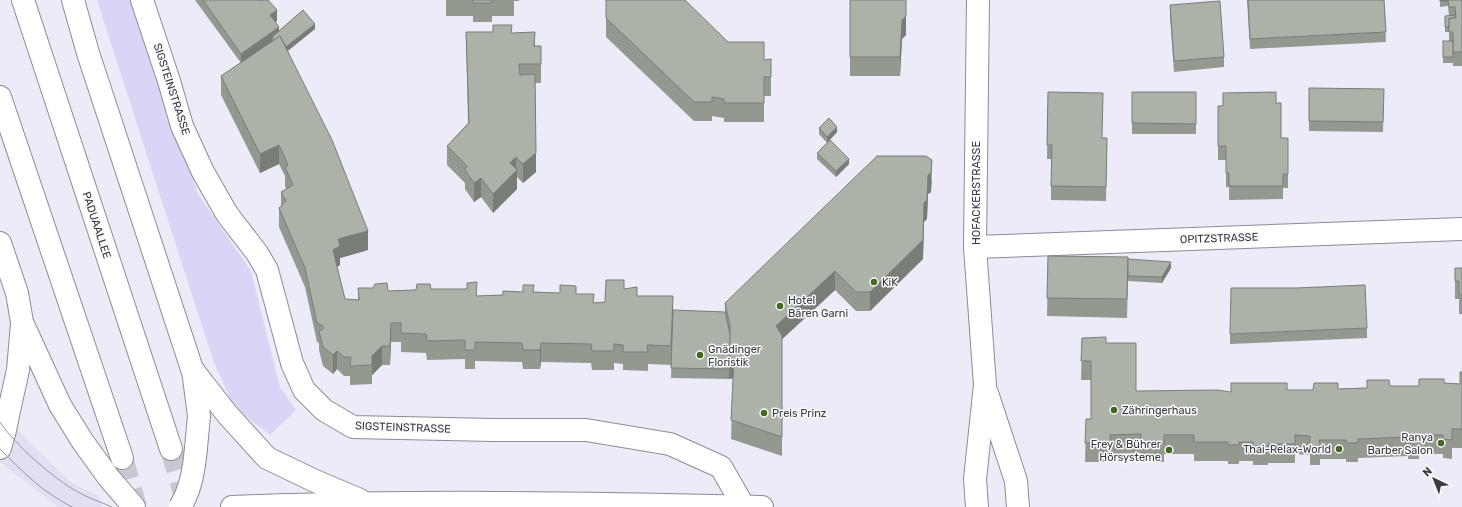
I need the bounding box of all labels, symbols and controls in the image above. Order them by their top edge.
street label: SIGSTEINSTRASSE [151,42,193,137]
street label: HOFACKERSTRASSE [970,141,983,245]
street label: PADUAALLEE [80,190,114,261]
street label: OPITZSTRASSE [1180,231,1259,246]
place label: KiK [882,276,898,289]
marker: KiK [869,277,879,287]
place label: Hotel Bären Garni [788,294,848,320]
marker: Hotel Bären Garni [775,301,785,311]
place label: Gnädinger Floristik [708,343,762,369]
marker: Gnädinger Floristik [695,350,705,360]
place label: Zähringerhaus [1122,404,1197,417]
marker: Zähringerhaus [1109,405,1119,415]
place label: Preis Prinz [772,407,827,420]
marker: Preis Prinz [759,408,769,418]
street label: SIGSTEINSTRASSE [355,419,451,436]
place label: Ranya Barber Salon [1368,431,1433,457]
place label: Frey & Bührer Hörsysteme [1091,438,1162,464]
marker: Ranya Barber Salon [1436,438,1446,448]
place label: Thai-Relax-World [1243,443,1331,456]
marker: Thai-Relax-World [1334,444,1344,454]
marker: Frey & Bührer Hörsysteme [1164,445,1174,455]
north arrow [1414,459,1454,499]
text: N [1420,465,1435,480]

